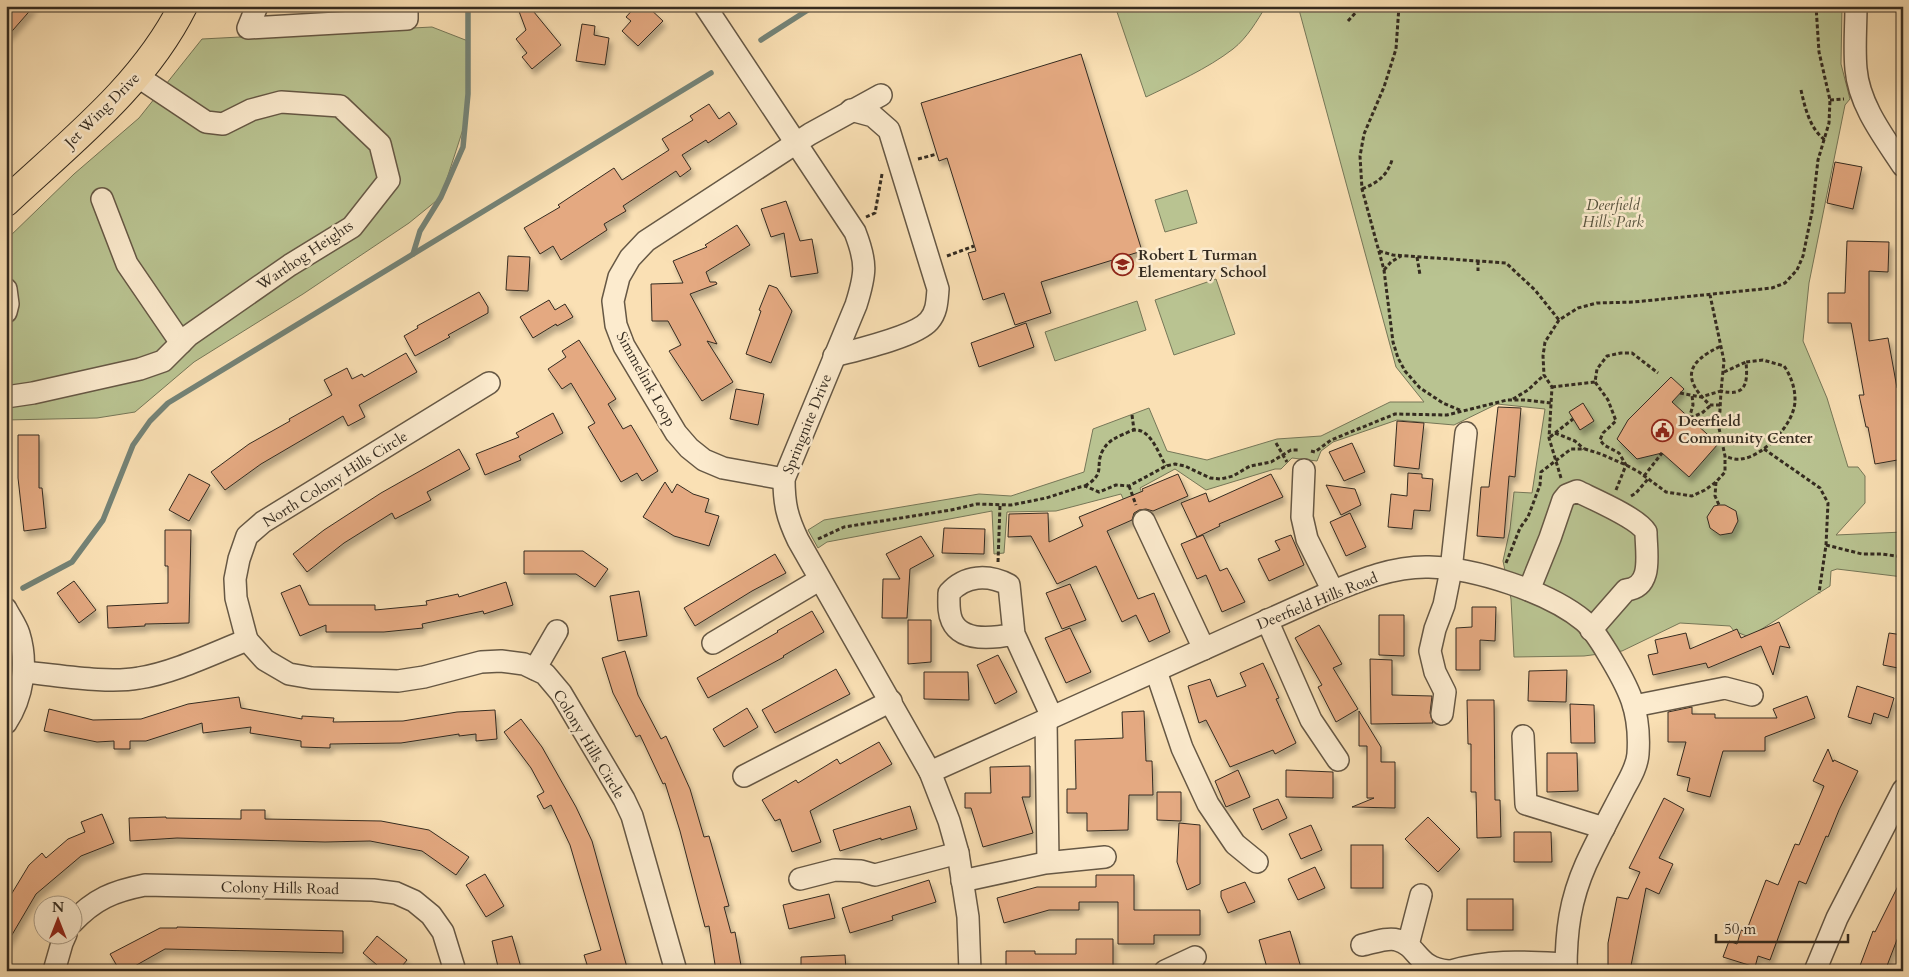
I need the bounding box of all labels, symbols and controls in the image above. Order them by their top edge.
street label: Jet Wing Drive [59,68,144,153]
park label: Deerfield Hills Park [1582,195,1644,232]
street label: Warthog Heights [252,215,357,295]
place label: Robert L Turman Elementary School [1138,245,1267,282]
school or university icon: Robert L Turman Elementary School [1110,252,1134,276]
street label: Simmelink Loop [612,328,680,430]
street label: Springnite Drive [778,371,836,477]
place label: Deerfield Community Center [1678,411,1814,448]
public building icon: Deerfield Community Center [1650,418,1674,442]
street label: North Colony Hills Circle [259,426,411,532]
street label: Deerfield Hills Road [1254,568,1380,634]
street label: Colony Hills Circle [548,686,630,802]
street label: Colony Hills Road [221,877,339,899]
north arrow [32,894,82,944]
text: N [52,898,64,917]
scale bar [1716,912,1849,944]
text: 50 m [1724,919,1756,939]

